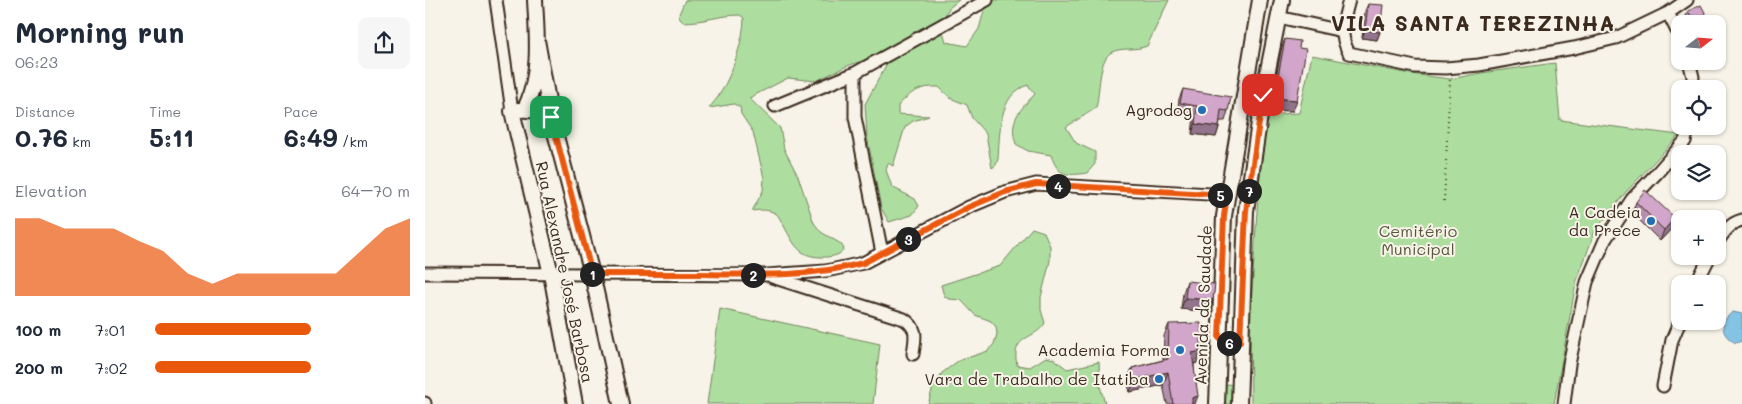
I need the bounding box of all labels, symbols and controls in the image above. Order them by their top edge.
district label: VILA SANTA TEREZINHA [1331,9,1615,36]
text: Morning run [15,14,184,50]
north arrow [1671,15,1726,70]
map controls [1671,15,1726,330]
button: share [358,17,410,69]
text: 06:23 [15,51,58,72]
pin [1242,74,1284,116]
button: locate [1671,80,1726,135]
icon: check [1249,81,1277,109]
pin [530,96,572,138]
place label: Agrodog [1125,99,1192,120]
text: Distance [15,102,75,121]
text: Time [149,102,181,121]
text: Pace [284,102,318,121]
icon: arrive [537,103,565,131]
marker: Agrodog [1196,104,1208,116]
text: 0.76 [15,121,68,153]
text: 5:11 [149,121,194,153]
text: 6:49 [284,121,338,153]
text: km [68,132,91,151]
text: /km [338,132,368,151]
button: layers [1671,145,1726,200]
street label: Rua Alexandre José Barbosa [532,159,599,384]
pin: 4 [1045,174,1071,198]
text: 4 [1054,177,1063,196]
pin: 7 [1237,178,1261,204]
text: Elevation [15,180,87,201]
text: 64–70 m [341,180,410,201]
pin: 5 [1207,182,1233,208]
text: 7 [1246,182,1253,201]
text: 5 [1216,186,1225,205]
place label: A Cadeia da Prece [1569,201,1641,240]
button: + [1671,210,1726,265]
marker: A Cadeia da Prece [1645,215,1657,227]
park label: Cemitério Municipal [1379,220,1457,259]
street label: Avenida da Saudade [1189,225,1216,385]
pin: 3 [895,226,921,252]
text: 3 [904,230,913,249]
pin: 1 [579,262,605,286]
pin: 2 [741,262,765,288]
text: 1 [589,265,596,284]
text: 2 [750,266,757,285]
button: − [1671,275,1726,330]
text: 100 m [15,319,61,340]
text: 7:01 [95,319,126,340]
pin: 6 [1217,330,1241,356]
text: 6 [1225,334,1234,353]
place label: Academia Forma [1038,339,1170,360]
marker: Academia Forma [1174,344,1186,356]
text: 200 m [15,357,63,378]
text: 7:02 [95,357,128,378]
place label: Vara de Trabalho de Itatiba [924,368,1149,389]
marker: Vara de Trabalho de Itatiba [1153,373,1165,385]

